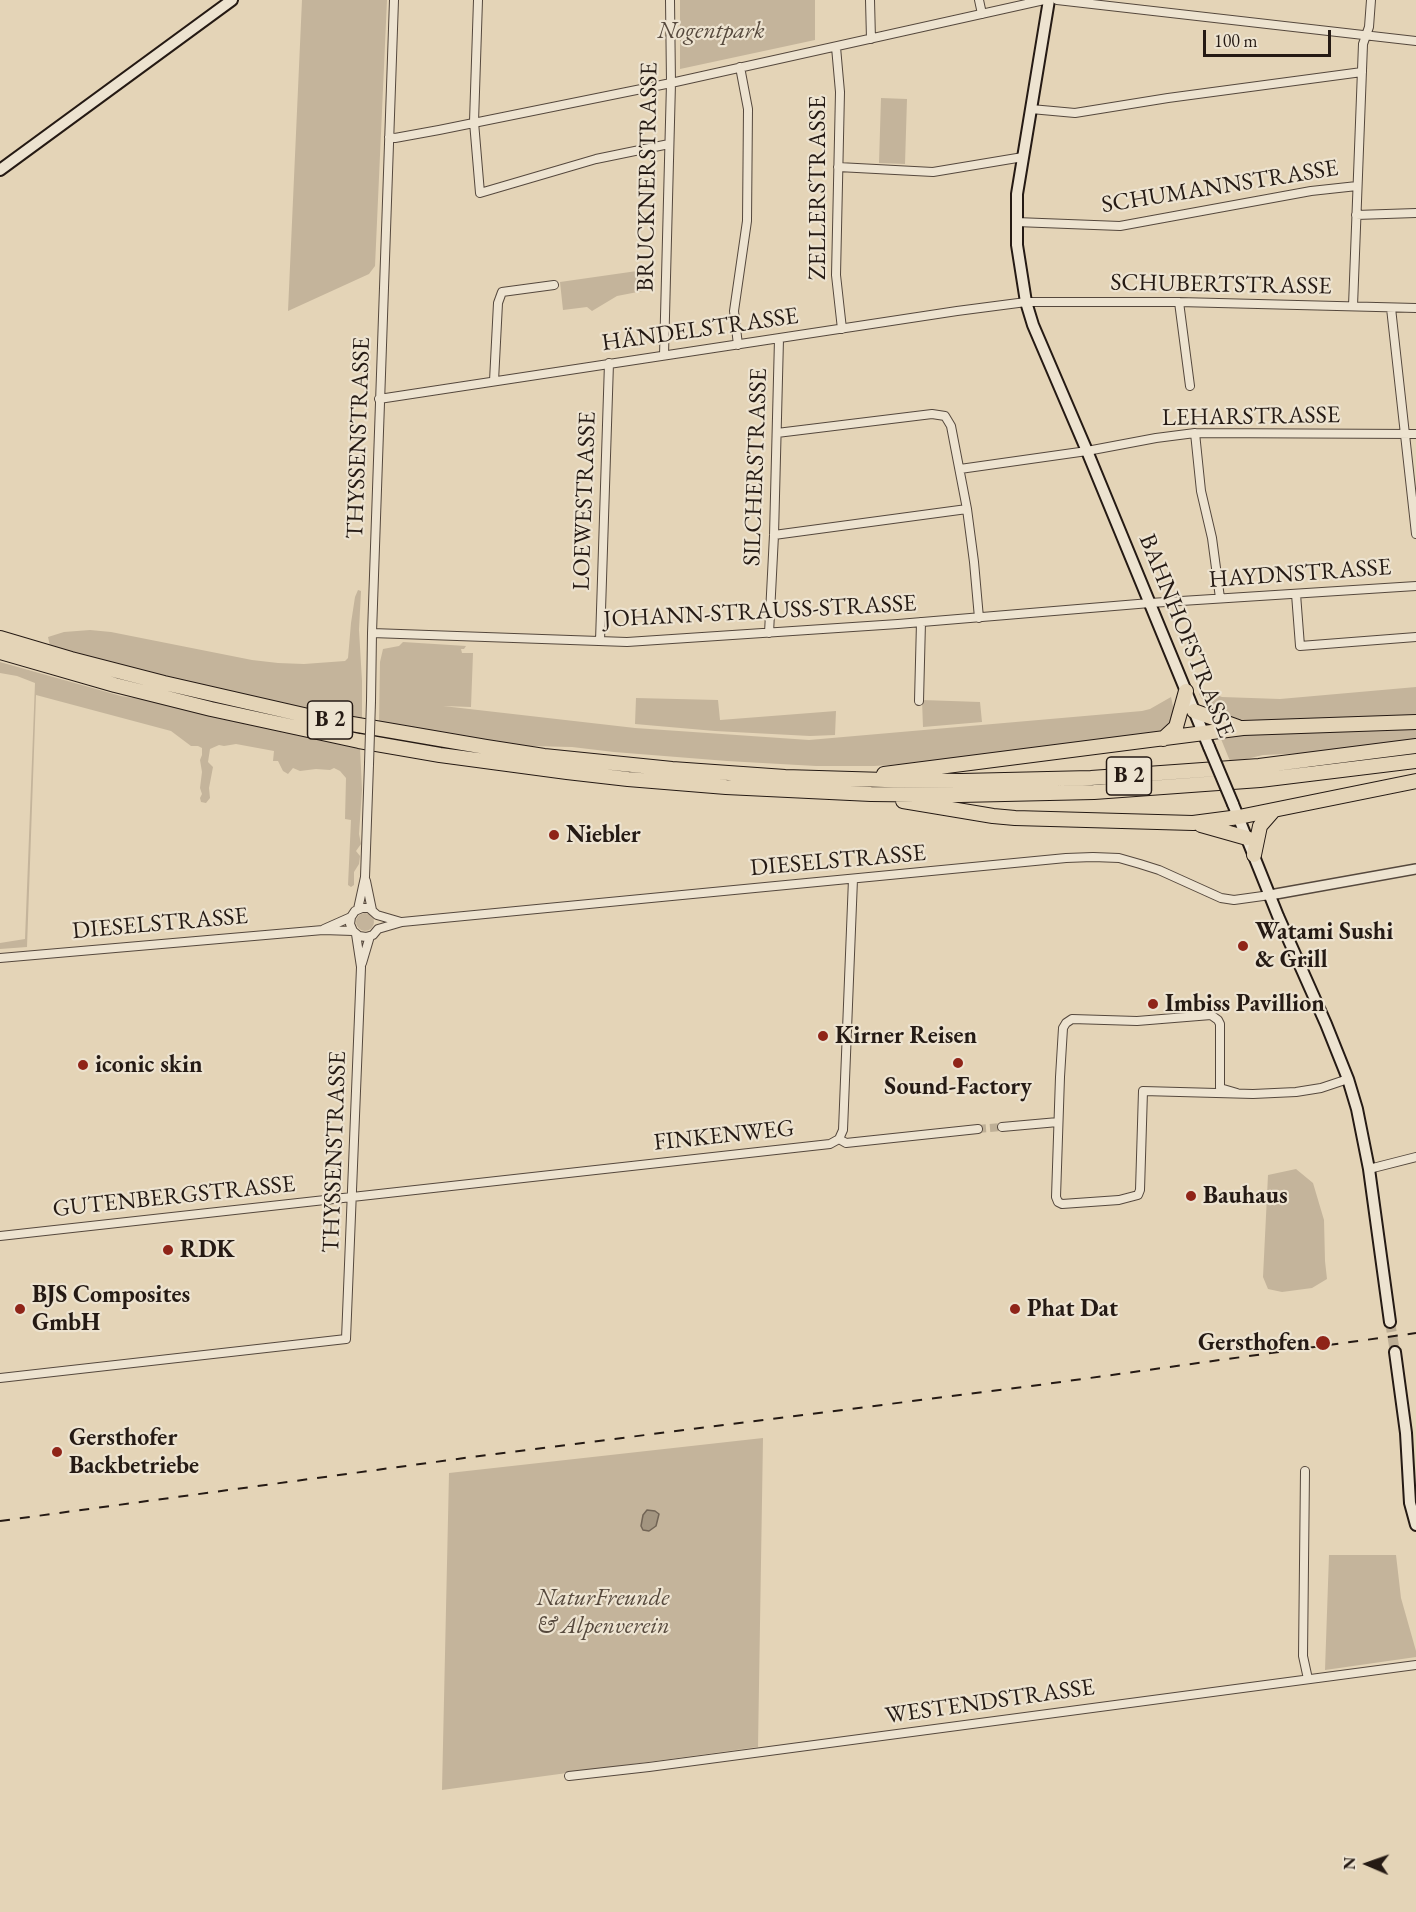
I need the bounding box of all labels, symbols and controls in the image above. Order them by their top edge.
park label: Nogentpark [657,17,765,45]
scale bar [1206,18,1334,56]
text: 100 m [1214,29,1258,52]
street label: BRUCKNERSTRASSE [632,62,664,292]
street label: ZELLERSTRASSE [804,96,832,280]
street label: SCHUMANNSTRASSE [1100,154,1340,220]
street label: SCHUBERTSTRASSE [1110,269,1332,301]
street label: HÄNDELSTRASSE [600,302,800,358]
street label: THYSSENSTRASSE [341,337,377,539]
street label: SILCHERSTRASSE [738,367,774,567]
street label: LEHARSTRASSE [1162,401,1340,433]
street label: LOEWESTRASSE [567,411,603,591]
street label: BAHNHOFSTRASSE [1132,530,1240,742]
street label: HAYDNSTRASSE [1208,553,1392,595]
street label: JOHANN-STRAUSS-STRASSE [603,589,917,635]
road number: B 2 [308,701,352,739]
road number: B 2 [1106,757,1152,795]
place label: Niebler [566,821,641,849]
marker: Niebler [547,828,561,842]
street label: DIESELSTRASSE [749,839,927,883]
street label: DIESELSTRASSE [71,902,249,946]
place label: Watami Sushi & Grill [1255,918,1393,974]
marker: Watami Sushi & Grill [1236,939,1250,953]
place label: Imbiss Pavillion [1165,990,1325,1018]
marker: Imbiss Pavillion [1146,997,1160,1011]
place label: Kirner Reisen [835,1022,977,1050]
marker: Kirner Reisen [816,1029,830,1043]
place label: iconic skin [95,1051,203,1079]
street label: THYSSENSTRASSE [317,1051,353,1253]
marker: Sound-Factory [951,1056,965,1070]
marker: iconic skin [76,1058,90,1072]
place label: Sound-Factory [884,1073,1032,1101]
street label: FINKENWEG [652,1114,796,1158]
street label: GUTENBERGSTRASSE [51,1170,297,1224]
place label: Bauhaus [1203,1182,1288,1210]
marker: Bauhaus [1184,1189,1198,1203]
place label: RDK [180,1236,235,1264]
marker: RDK [161,1243,175,1257]
place label: BJS Composites GmbH [32,1281,190,1337]
place label: Phat Dat [1027,1295,1118,1323]
marker: BJS Composites GmbH [13,1302,27,1316]
marker: Phat Dat [1008,1302,1022,1316]
place label: Gersthofen [1198,1329,1310,1357]
marker: Gersthofen [1314,1334,1332,1352]
place label: Gersthofer Backbetriebe [69,1424,199,1480]
marker: Gersthofer Backbetriebe [50,1445,64,1459]
park label: NaturFreunde & Alpenverein [536,1584,670,1640]
street label: WESTENDSTRASSE [883,1673,1097,1731]
north arrow [1338,1834,1398,1894]
text: N [1339,1857,1360,1870]

